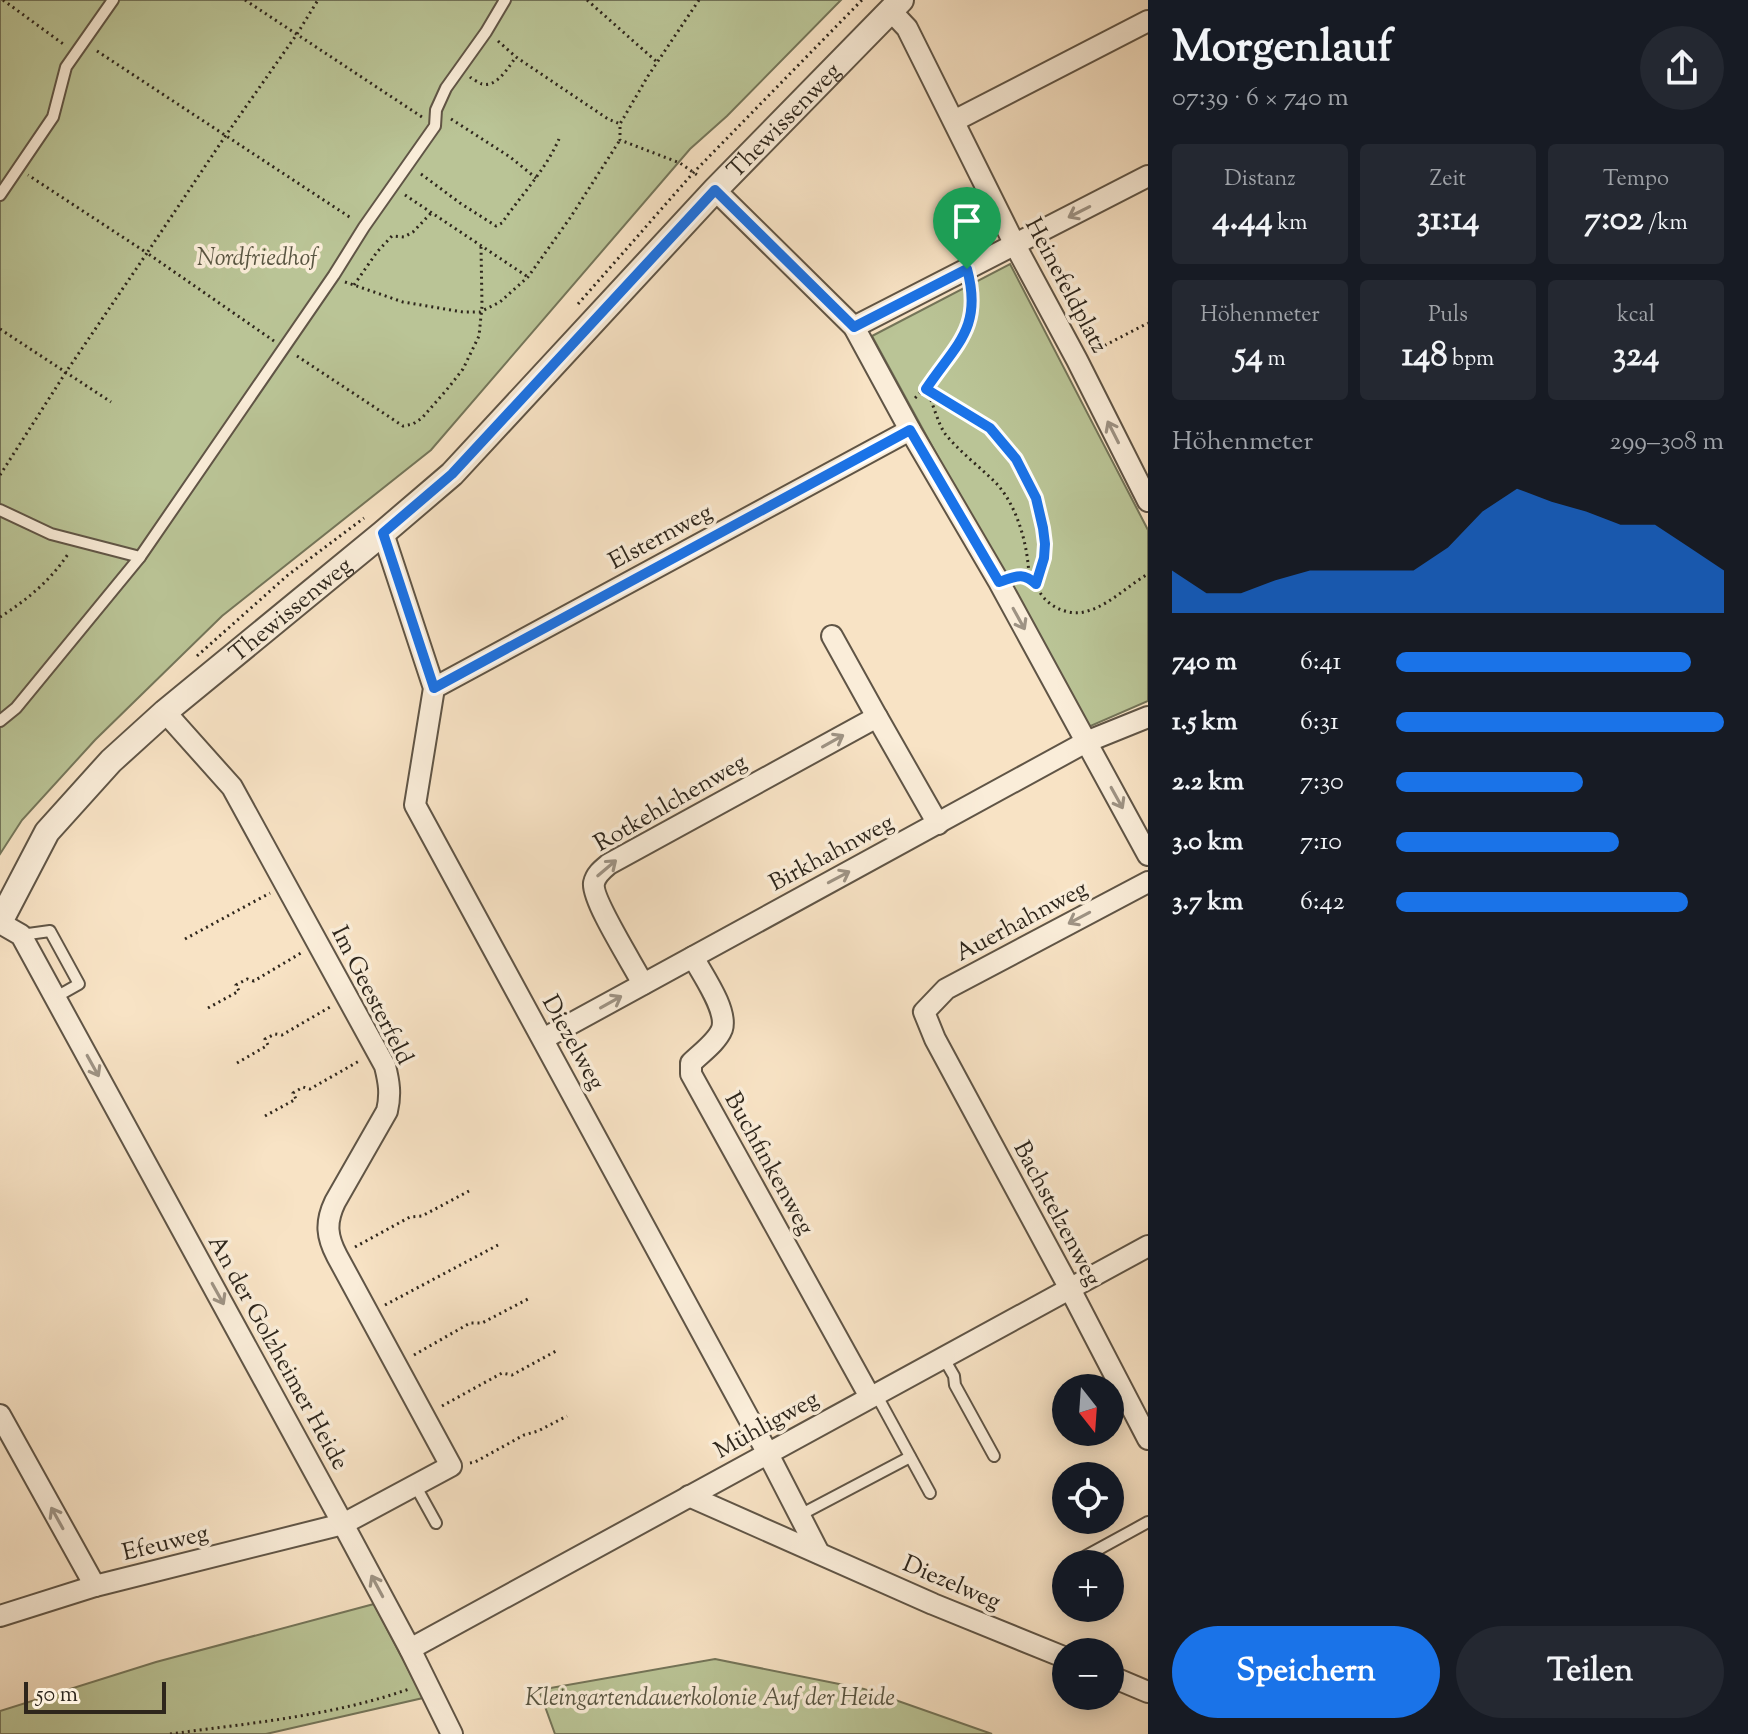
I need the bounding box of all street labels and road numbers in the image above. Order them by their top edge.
street label: Thewissenweg [720,56,850,187]
street label: Heinefeldplatz [1015,212,1115,360]
street label: Elsternweg [603,496,719,579]
street label: Thewissenweg [223,550,360,672]
street label: Rotkehlchenweg [588,746,754,861]
street label: Birkhahnweg [764,807,901,901]
street label: Auerhahnweg [950,872,1094,971]
street label: Im Geesterfeld [322,921,421,1072]
street label: Diezelweg [532,989,612,1097]
street label: Buchfinkenweg [715,1086,822,1242]
street label: Bachstelzenweg [1004,1135,1109,1293]
street label: An der Golzheimer Heide [198,1229,356,1477]
street label: Mühligweg [708,1383,826,1468]
street label: Efeuweg [119,1517,212,1571]
street label: Diezelweg [897,1548,1006,1620]

